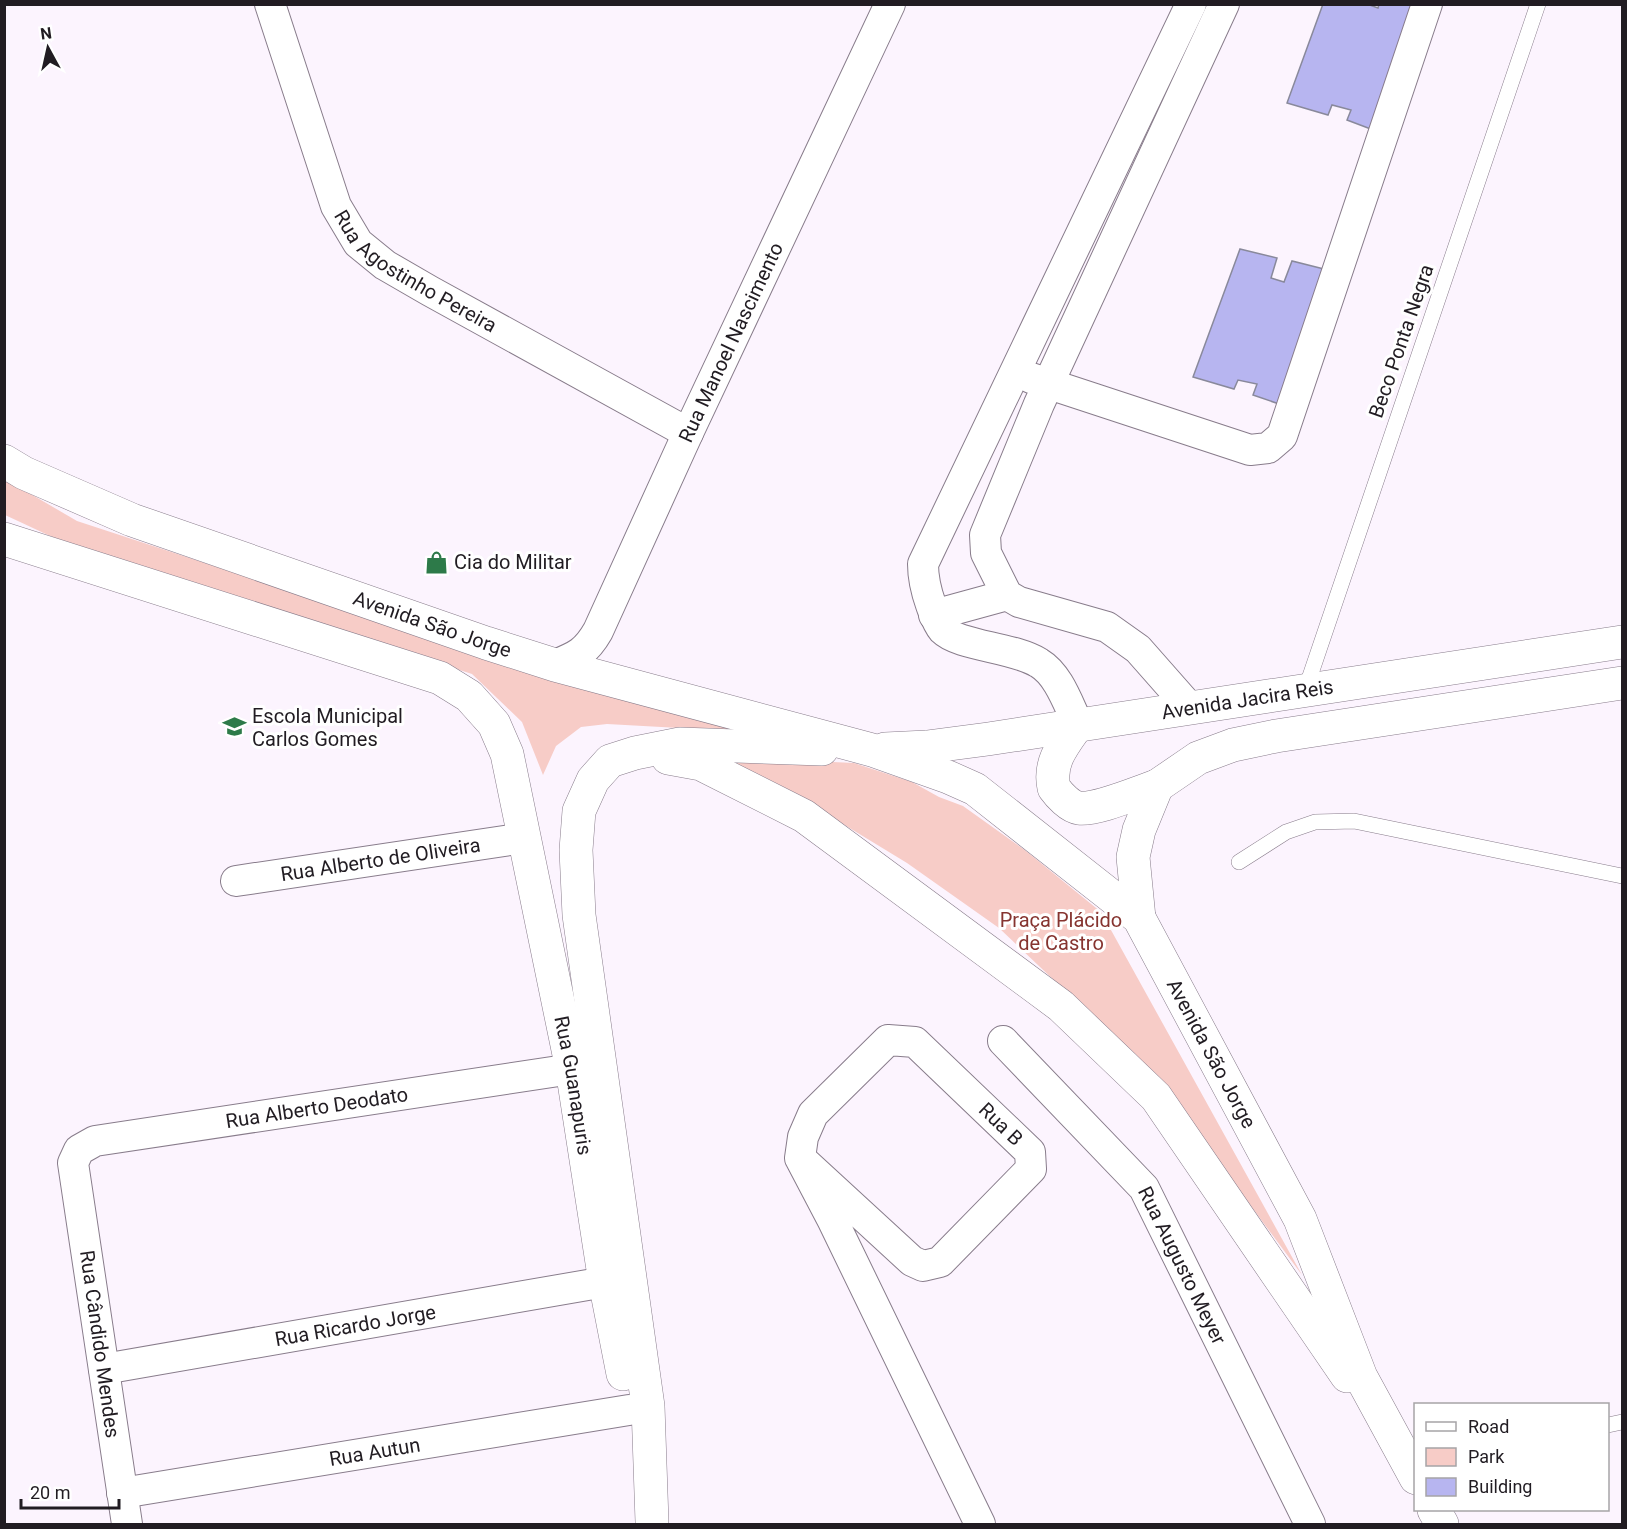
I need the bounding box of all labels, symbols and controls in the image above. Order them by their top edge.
north arrow [18,18,78,78]
text: N [39,23,53,44]
street label: Rua Agostinho Pereira [329,206,501,337]
street label: Rua Manoel Nascimento [673,238,788,446]
street label: Beco Ponta Negra [1364,261,1438,421]
shop icon: Cia do Militar [423,549,449,575]
place label: Cia do Militar [454,550,572,574]
street label: Avenida São Jorge [350,586,514,662]
street label: Avenida Jacira Reis [1160,674,1335,724]
place label: Escola Municipal Carlos Gomes [252,704,403,751]
school or university icon: Escola Municipal Carlos Gomes [221,714,247,740]
street label: Rua Alberto de Oliveira [279,833,482,886]
park label: Praça Plácido de Castro [1000,908,1122,955]
street label: Avenida São Jorge [1162,975,1261,1132]
street label: Rua Guanapuris [549,1014,597,1157]
street label: Rua Alberto Deodato [224,1082,410,1133]
street label: Rua B [974,1097,1028,1151]
street label: Rua Augusto Meyer [1133,1182,1231,1349]
street label: Rua Cândido Mendes [75,1249,125,1439]
street label: Rua Ricardo Jorge [273,1300,438,1351]
legend [1414,1403,1609,1511]
text: Road [1468,1416,1509,1437]
street label: Rua Autun [327,1432,422,1471]
text: Park [1468,1446,1505,1467]
scale bar [21,1472,118,1510]
text: Building [1468,1476,1532,1497]
text: 20 m [30,1482,70,1503]

